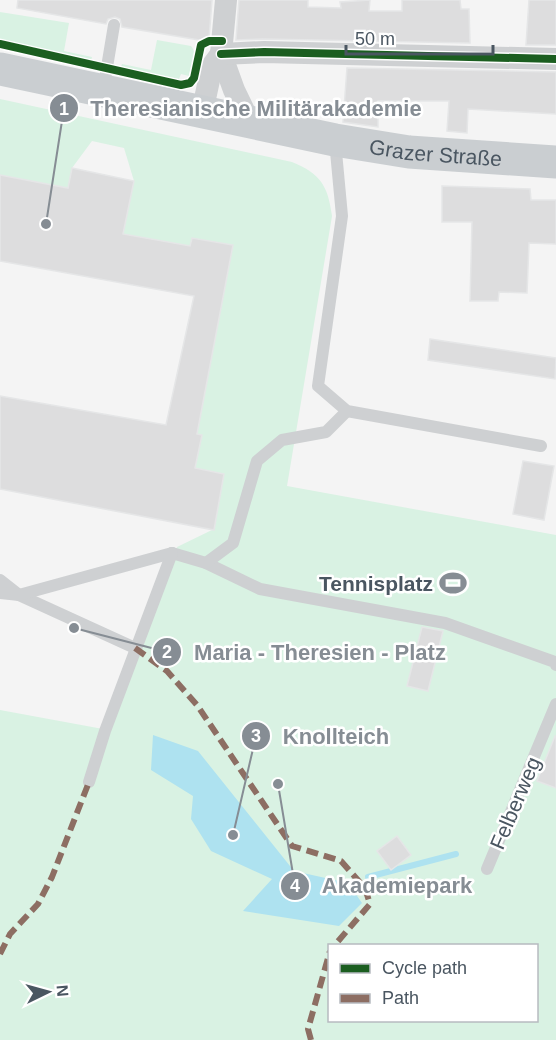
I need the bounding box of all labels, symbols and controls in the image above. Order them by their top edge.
scale bar [346,18,493,56]
text: 50 m [355,29,395,49]
callout: Theresianische Militärakademie [49,88,434,128]
text: Theresianische Militärakademie [90,96,422,121]
text: 1 [59,99,69,119]
street label: Grazer Straße [368,134,503,170]
sports icon: Tennisplatz [438,568,468,598]
place label: Tennisplatz [319,572,433,595]
callout: Maria - Theresien - Platz [152,632,458,672]
text: Maria - Theresien - Platz [194,640,446,665]
text: 2 [162,642,172,662]
callout: Knollteich [241,716,401,756]
text: Knollteich [283,724,389,749]
text: 3 [251,726,261,746]
street label: Felberweg [485,753,545,853]
callout: Akademiepark [280,866,484,906]
text: Akademiepark [322,873,473,898]
text: 4 [290,876,300,896]
legend [328,944,538,1022]
text: Cycle path [382,958,467,978]
north arrow [18,962,78,1022]
text: N [53,984,71,997]
text: Path [382,988,419,1008]

